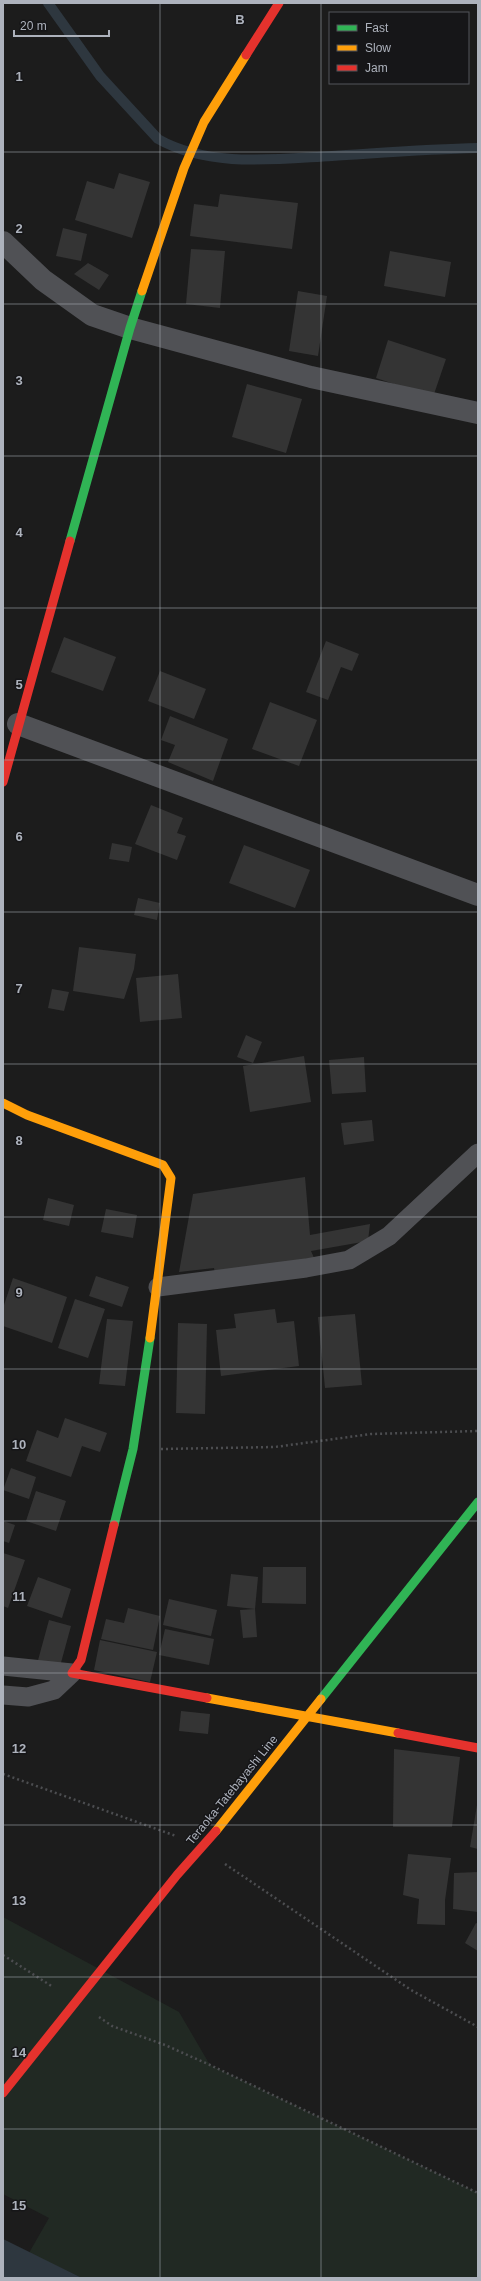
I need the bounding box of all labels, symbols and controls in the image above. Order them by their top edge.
scale bar [14,12,109,38]
text: B [235,12,245,27]
legend [329,12,469,84]
text: 20 m [20,19,47,33]
text: Fast [365,21,389,35]
text: Slow [365,41,391,55]
text: Jam [365,61,388,75]
text: 1 [15,69,23,84]
text: 2 [15,221,23,236]
text: 3 [15,373,23,388]
text: 4 [15,525,23,540]
text: 5 [15,677,23,692]
text: 6 [15,829,23,844]
text: 7 [15,981,23,996]
text: 8 [15,1133,23,1148]
text: 9 [15,1285,23,1300]
text: 10 [12,1437,26,1452]
text: 11 [12,1589,26,1604]
street label: Teraoka-Tatebayashi Line [184,1732,281,1848]
text: 12 [12,1741,26,1756]
text: 13 [12,1893,26,1908]
text: 14 [12,2045,27,2060]
text: 15 [12,2198,26,2213]

